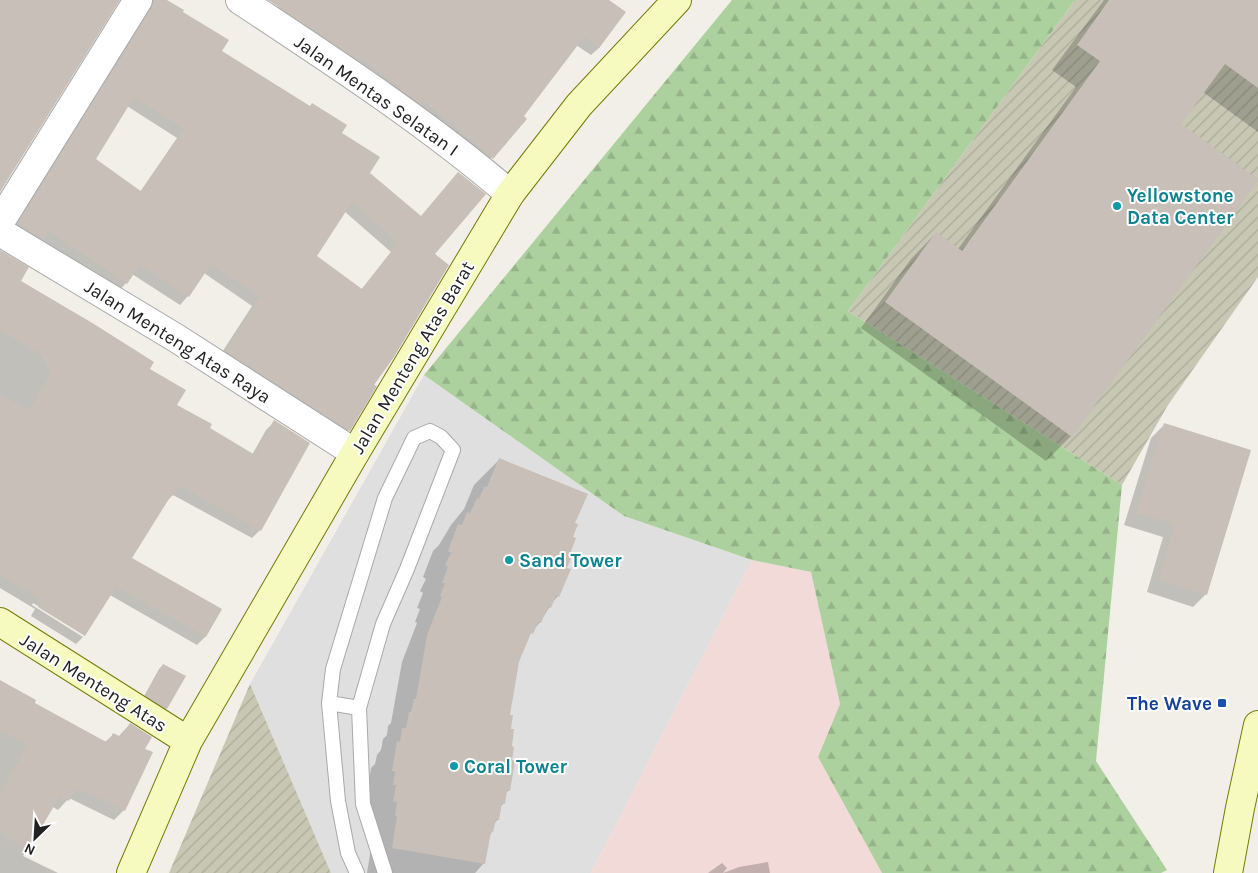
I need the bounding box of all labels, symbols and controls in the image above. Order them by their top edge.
street label: Jalan Mentas Selatan I [290,31,463,161]
place label: Yellowstone Data Center [1127,185,1234,229]
marker: Yellowstone Data Center [1111,200,1123,212]
street label: Jalan Menteng Atas Barat [347,257,479,458]
street label: Jalan Menteng Atas Raya [80,275,275,408]
place label: Sand Tower [519,550,622,572]
marker: Sand Tower [503,554,515,566]
street label: Jalan Menteng Atas [16,629,171,737]
place label: The Wave [1127,693,1212,715]
marker: The Wave [1216,697,1228,709]
place label: Coral Tower [464,756,568,778]
marker: Coral Tower [448,760,460,772]
north arrow [10,813,60,863]
text: N [22,840,38,859]

